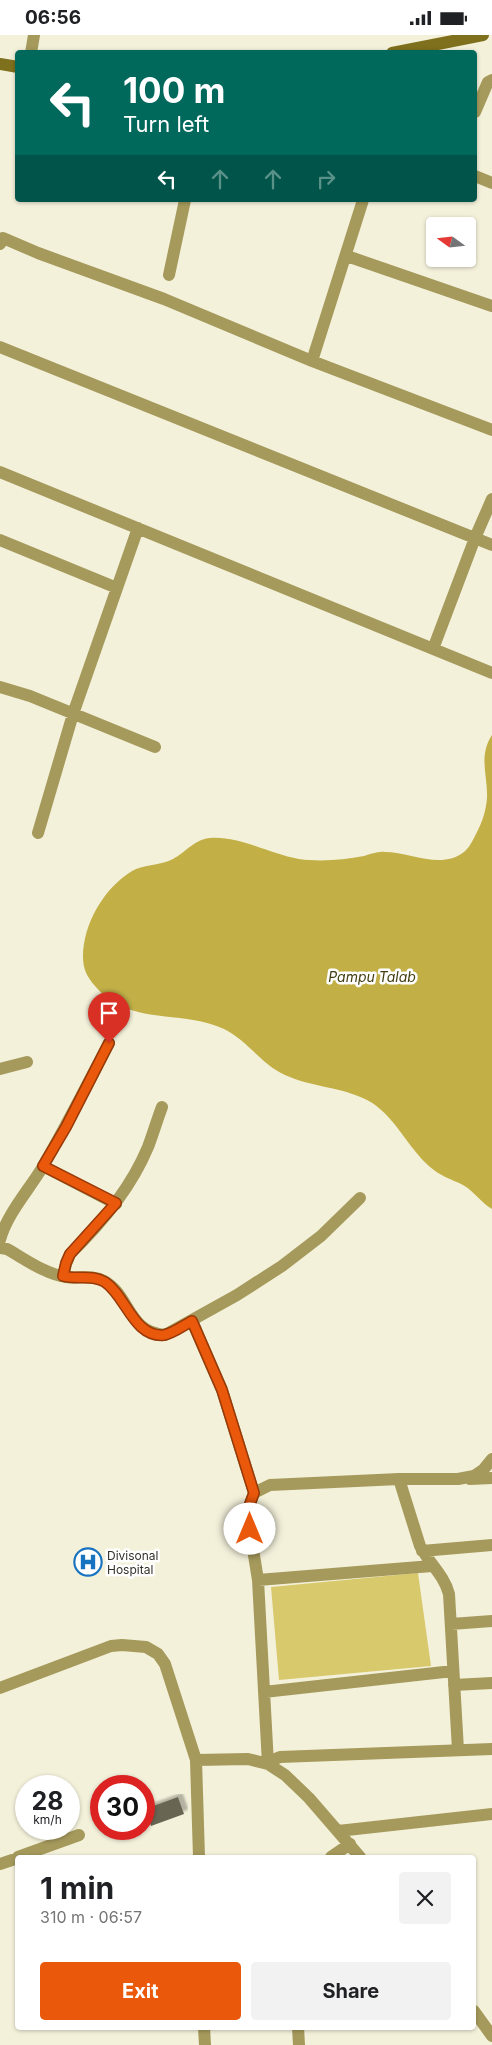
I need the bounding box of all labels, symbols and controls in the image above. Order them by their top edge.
text: 06:56 [25,6,81,29]
text: 100 m [123,69,226,111]
icon: left [40,70,105,135]
text: Turn left [123,111,209,137]
icon: left [153,165,181,193]
icon: ahead [206,165,234,193]
icon: ahead [259,165,287,193]
icon: right [312,165,340,193]
north arrow [426,217,476,267]
map controls [426,217,476,267]
water label: Pampu Talab [328,968,416,985]
pin [88,992,130,1043]
icon: arrive [95,999,123,1027]
position arrow [223,1502,275,1554]
hospital icon: Divisonal Hospital [73,1547,103,1577]
place label: Divisonal Hospital [107,1548,158,1577]
speed limit sign: 30 [90,1775,155,1840]
text: 28 [31,1786,64,1816]
text: km/h [33,1812,62,1827]
text: 1 min [40,1870,114,1906]
button: close [399,1872,451,1924]
text: 310 m · 06:57 [40,1907,142,1927]
button: Exit [40,1962,241,2020]
button: Share [251,1962,451,2020]

